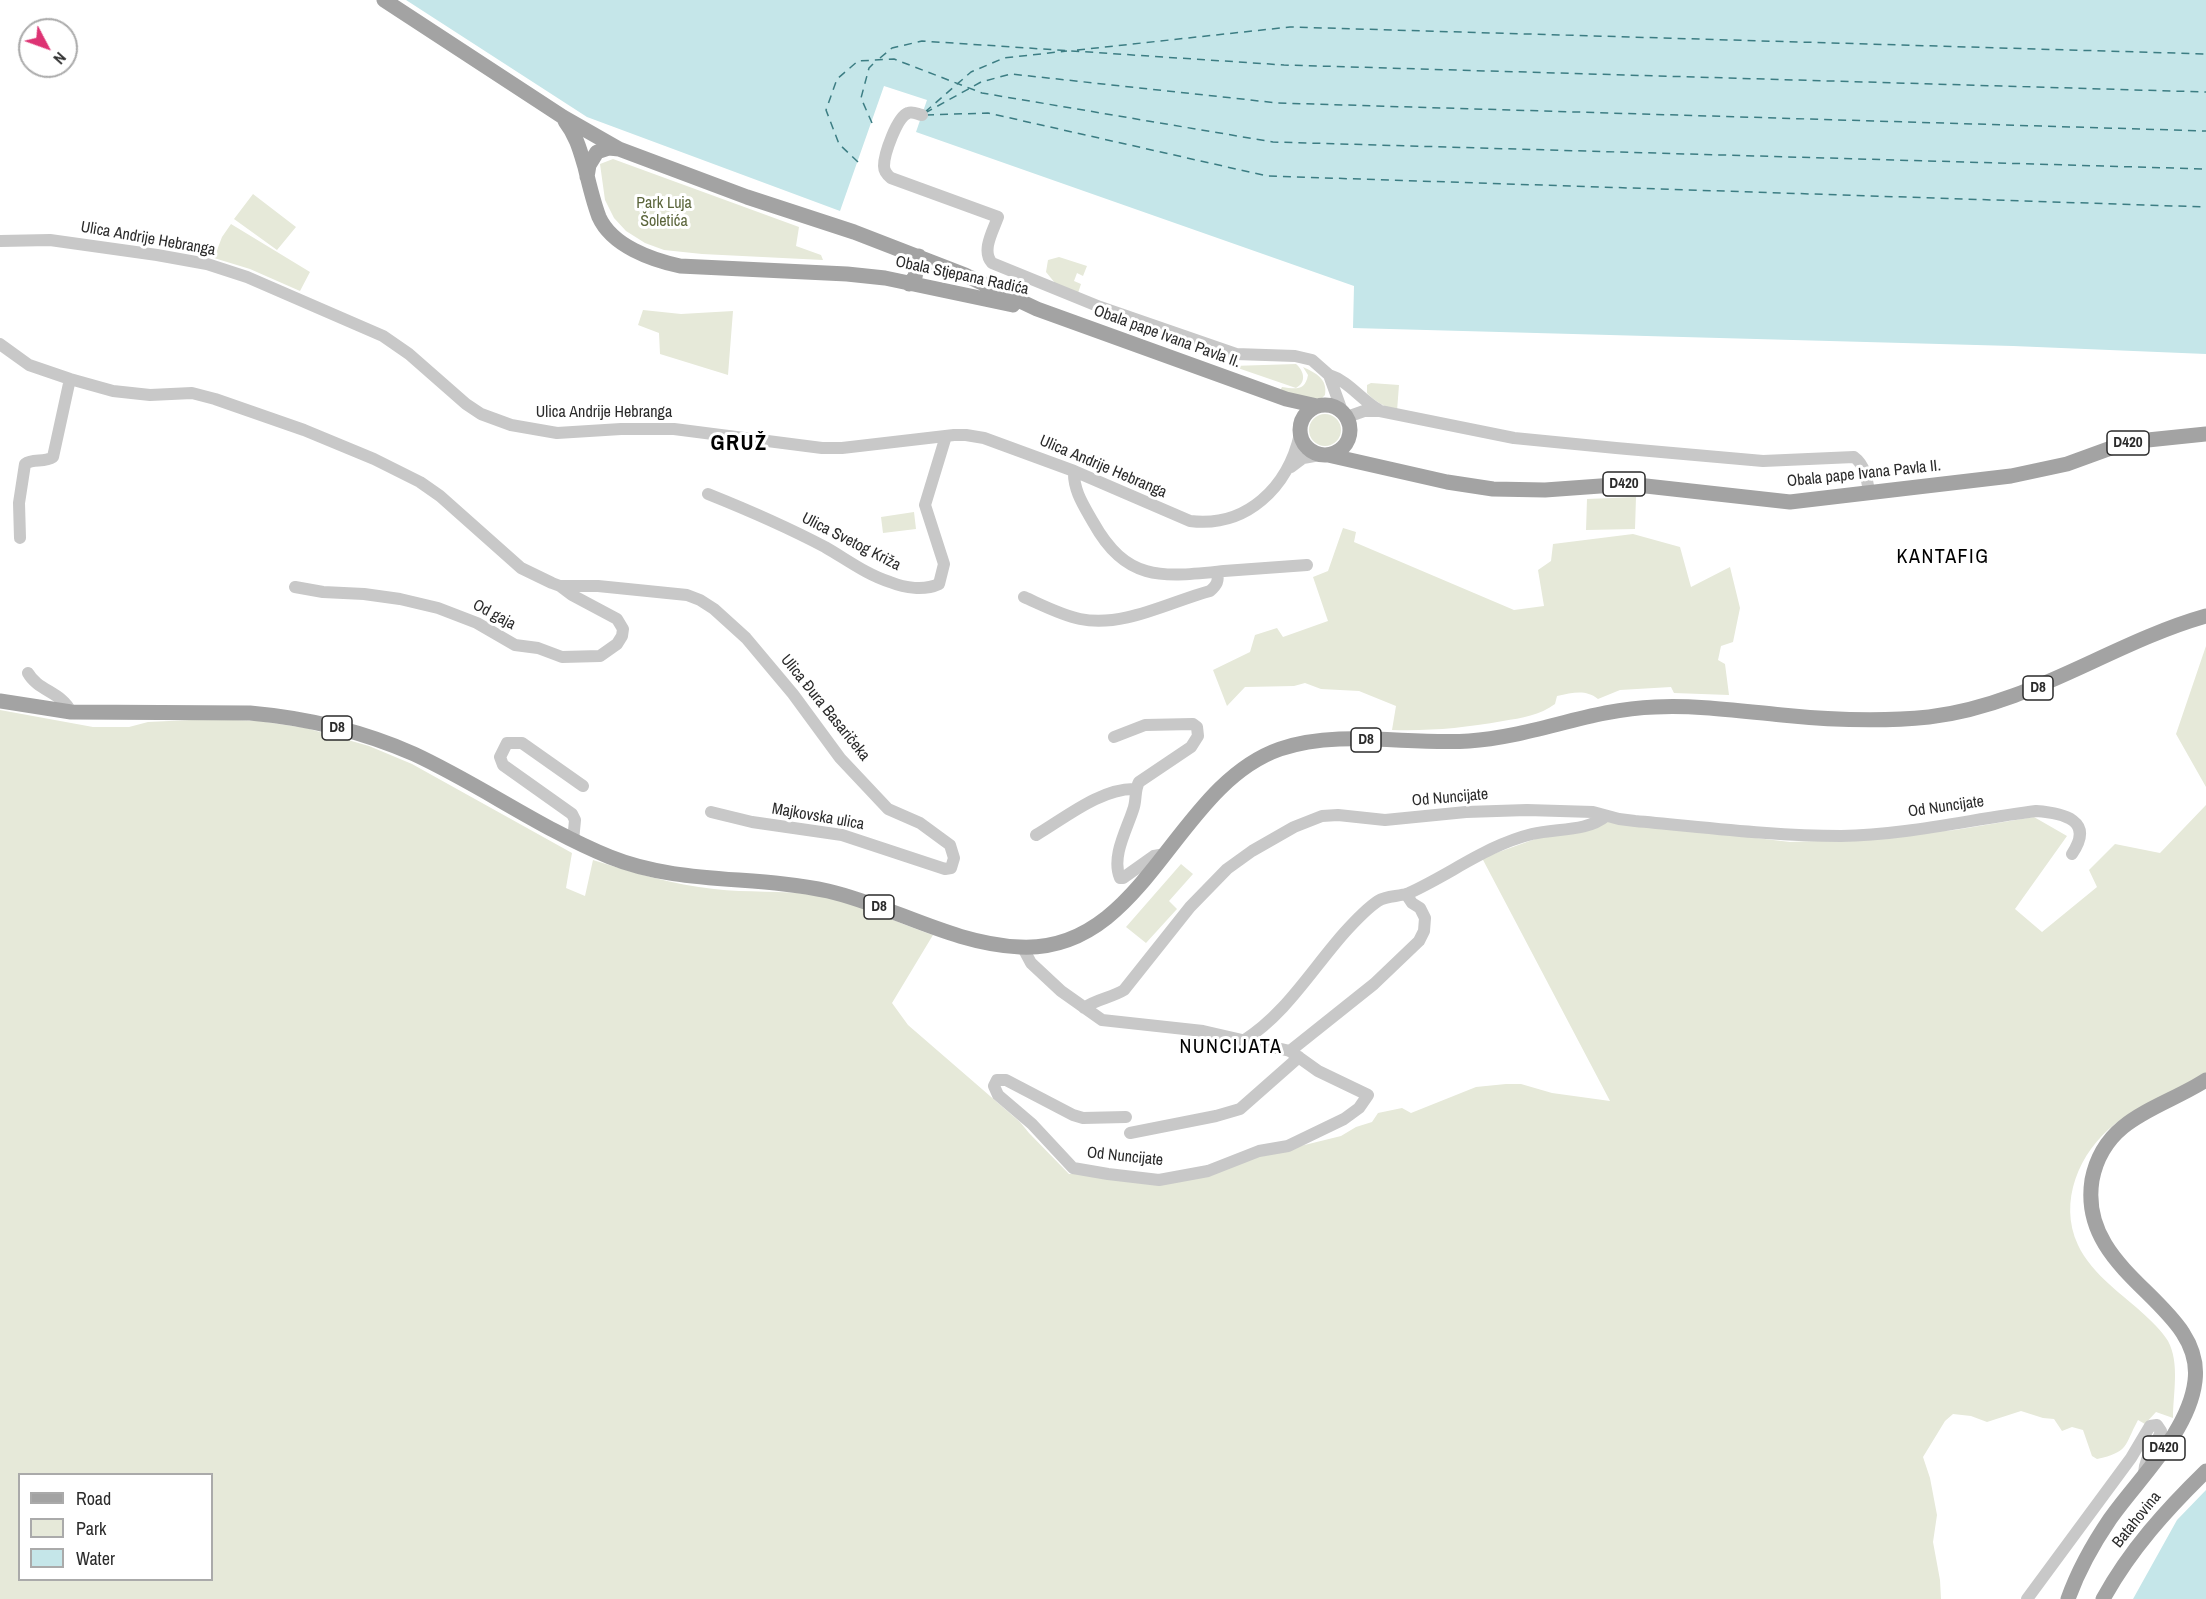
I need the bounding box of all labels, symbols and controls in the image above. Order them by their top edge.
north arrow [18,18,78,78]
text: N [49,48,71,69]
park label: Park Luja Šoletića [636,194,692,232]
street label: Ulica Andrije Hebranga [79,218,217,260]
street label: Obala Stjepana Radića [894,253,1030,299]
street label: Obala pape Ivana Pavla II. [1091,302,1243,372]
street label: Ulica Andrije Hebranga [536,403,672,423]
district label: GRUŽ [710,431,768,457]
road number: D420 [2107,431,2149,455]
street label: Ulica Andrije Hebranga [1036,432,1170,502]
street label: Obala pape Ivana Pavla II. [1786,456,1942,492]
road number: D420 [1603,472,1645,496]
street label: Ulica Svetog Križa [798,509,904,575]
district label: KANTAFIG [1897,546,1989,570]
street label: Od gaja [469,596,519,634]
street label: Ulica Đura Basaričeka [776,651,874,765]
road number: D8 [2023,676,2053,700]
road number: D8 [322,716,352,740]
road number: D8 [1351,728,1381,752]
street label: Od Nuncijate [1411,785,1489,811]
street label: Od Nuncijate [1907,792,1985,822]
street label: Majkovska ulica [770,799,866,835]
road number: D8 [864,895,894,919]
district label: NUNCIJATA [1179,1036,1283,1060]
street label: Od Nuncijate [1086,1143,1164,1171]
road number: D420 [2143,1436,2185,1460]
legend [18,1473,213,1581]
text: Road [76,1486,111,1511]
street label: Batahovina [2109,1488,2165,1552]
text: Park [76,1516,106,1541]
text: Water [76,1546,115,1571]

